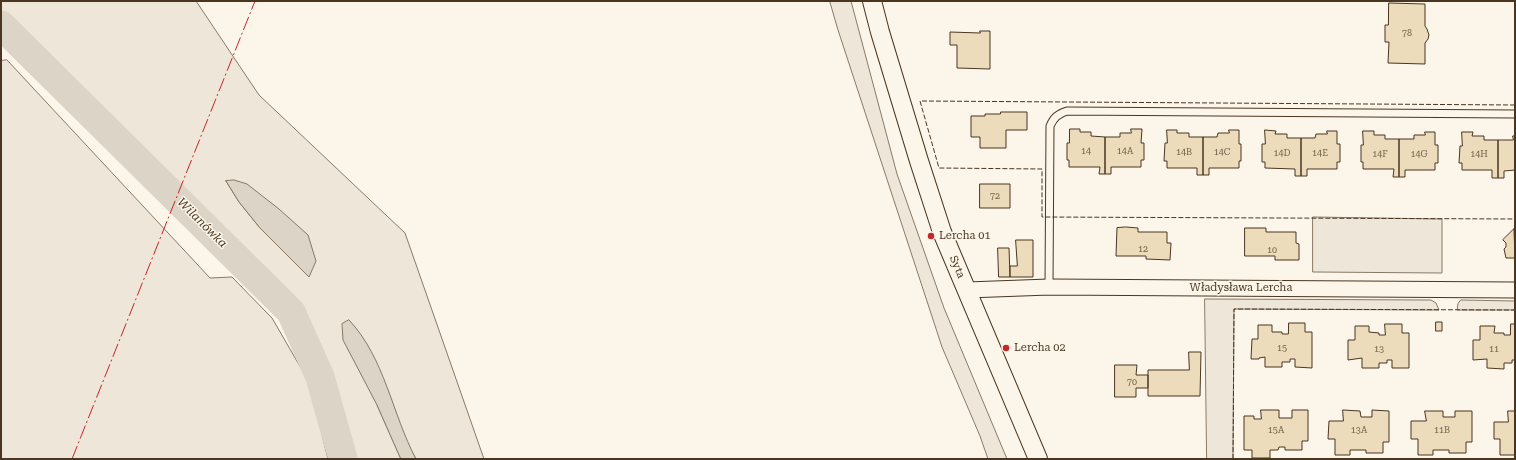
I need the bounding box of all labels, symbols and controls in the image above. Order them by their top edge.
house number: 78 [1402,28,1412,38]
house number: 14 [1081,146,1091,156]
house number: 14A [1117,146,1133,156]
house number: 14B [1176,147,1192,157]
house number: 14C [1214,147,1230,157]
house number: 14D [1273,148,1291,158]
house number: 14E [1312,148,1328,158]
house number: 14F [1372,149,1388,159]
house number: 14G [1410,149,1428,159]
house number: 14H [1470,149,1488,159]
house number: 72 [990,191,1000,201]
water label: Wilanówka [174,195,230,251]
place label: Lercha 01 [939,229,991,243]
marker: Lercha 01 [926,231,936,241]
house number: 12 [1138,244,1148,254]
house number: 10 [1267,245,1277,255]
street label: Syta [946,254,968,280]
street label: Władysława Lercha [1190,281,1292,295]
place label: Lercha 02 [1014,341,1066,355]
marker: Lercha 02 [1001,343,1011,353]
house number: 15 [1277,343,1287,353]
house number: 13 [1374,344,1384,354]
house number: 11 [1489,344,1499,354]
house number: 70 [1127,377,1137,387]
house number: 15A [1268,425,1284,435]
house number: 13A [1351,425,1367,435]
house number: 11B [1434,425,1450,435]

